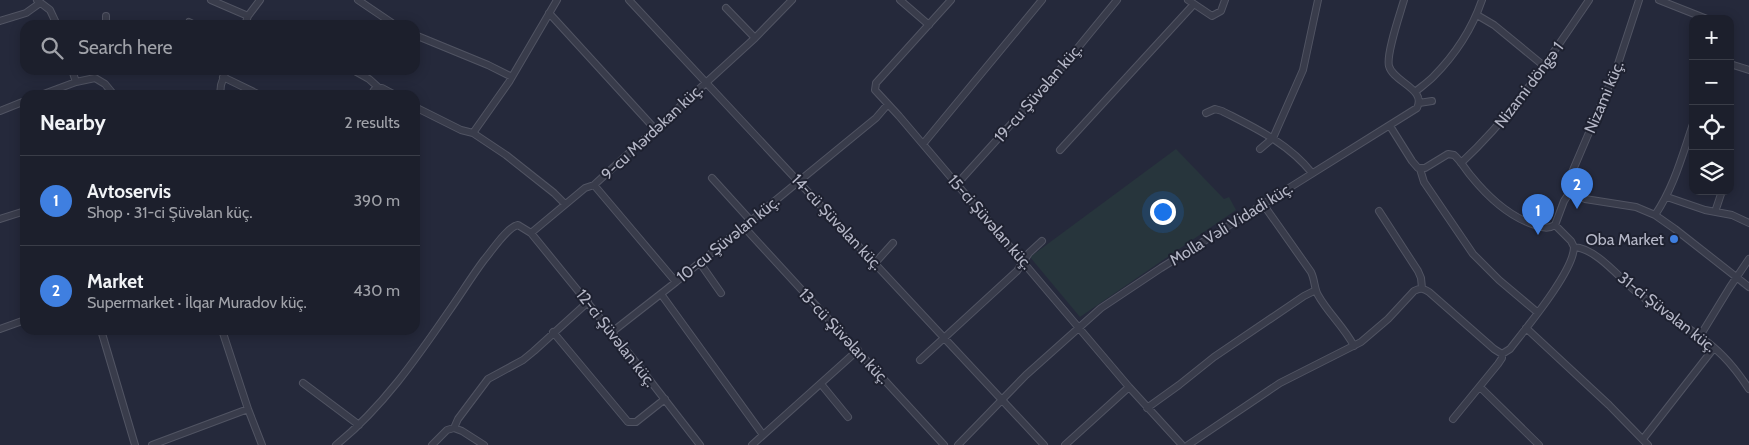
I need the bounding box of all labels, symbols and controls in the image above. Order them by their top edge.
map controls [1689,15,1734,195]
button: + [1689,15,1734,60]
search box [20,20,420,75]
icon: search [38,34,66,62]
text: Search here [78,36,172,59]
street label: Nizami döngə 1 [1491,38,1567,132]
street label: 19-cu Şüvəlan küç. [990,40,1086,146]
street label: Nizami küç. [1580,58,1628,136]
button: − [1689,60,1734,105]
street label: 9-cu Mərdəkan küç. [597,80,707,184]
button: locate [1689,105,1734,150]
text: Nearby [40,110,106,135]
text: 2 results [344,113,400,132]
button: layers [1689,150,1734,195]
pin: 2 [1561,168,1593,209]
street label: 14-cü Şüvəlan küç. [788,170,886,274]
street label: 15-ci Şüvəlan küç. [944,171,1036,273]
street label: Molla Vəli Vidadi küç. [1166,178,1296,270]
text: Avtoservis [87,180,171,203]
text: 1 [53,191,59,210]
text: 390 m [353,191,400,210]
street label: 10-cu Şüvəlan küç. [673,192,783,286]
pin: 1 [1522,194,1554,235]
your location [1150,199,1176,225]
text: Shop · 31-ci Şüvəlan küç. [87,203,253,222]
place label: Oba Market [1586,230,1665,249]
marker: Oba Market [1668,233,1680,245]
street label: 31-ci Şüvəlan küç. [1614,268,1720,356]
text: Market [87,270,144,293]
text: 2 [52,281,60,300]
text: 430 m [353,281,400,300]
street label: 13-cü Şüvəlan küç. [795,284,893,388]
street label: 12-ci Şüvəlan küç. [572,286,660,390]
text: Supermarket · İlqar Muradov küç. [87,293,307,312]

